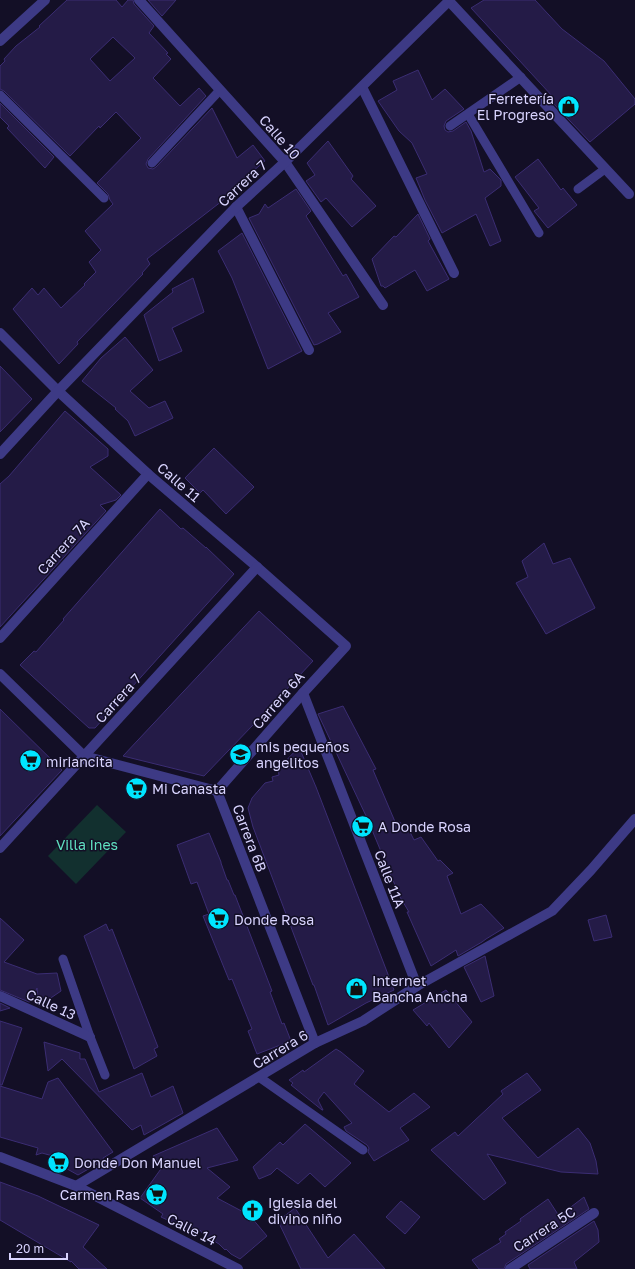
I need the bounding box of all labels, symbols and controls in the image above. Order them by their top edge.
place label: Ferretería El Progreso [477,90,554,123]
shop icon: Ferretería El Progreso [556,93,582,119]
street label: Calle 10 [256,111,304,163]
street label: Carrera 7 [214,156,270,210]
street label: Calle 11 [154,459,204,505]
street label: Carrera 7A [33,514,93,578]
street label: Carrera 6A [248,667,308,732]
street label: Carrera 7 [91,670,145,726]
place label: mis pequeños angelitos [256,738,349,771]
school or university icon: mis pequeños angelitos [228,741,254,767]
supermarket icon: miriancita [17,748,43,774]
place label: miriancita [46,753,113,770]
supermarket icon: Mi Canasta [124,775,150,801]
place label: Mi Canasta [152,780,226,797]
street label: Carrera 6B [229,802,271,874]
supermarket icon: A Donde Rosa [350,813,376,839]
place label: A Donde Rosa [378,818,471,835]
park label: Villa Ines [56,836,118,853]
street label: Calle 11A [371,848,409,911]
supermarket icon: Donde Rosa [206,906,232,932]
place label: Donde Rosa [234,911,314,928]
place label: Internet Bancha Ancha [372,972,468,1005]
shop icon: Internet Bancha Ancha [343,975,369,1001]
street label: Calle 13 [23,985,79,1023]
street label: Carrera 6 [249,1026,311,1072]
supermarket icon: Donde Don Manuel [46,1149,72,1175]
place label: Donde Don Manuel [74,1154,201,1171]
supermarket icon: Carmen Ras [143,1181,169,1207]
place label: Carmen Ras [60,1186,140,1203]
place label: Iglesia del divino niño [268,1194,342,1227]
church icon: Iglesia del divino niño [239,1197,265,1223]
street label: Carrera 5C [510,1203,578,1255]
street label: Calle 14 [164,1209,220,1249]
scale bar [10,1235,67,1261]
text: 20 m [16,1241,44,1256]

